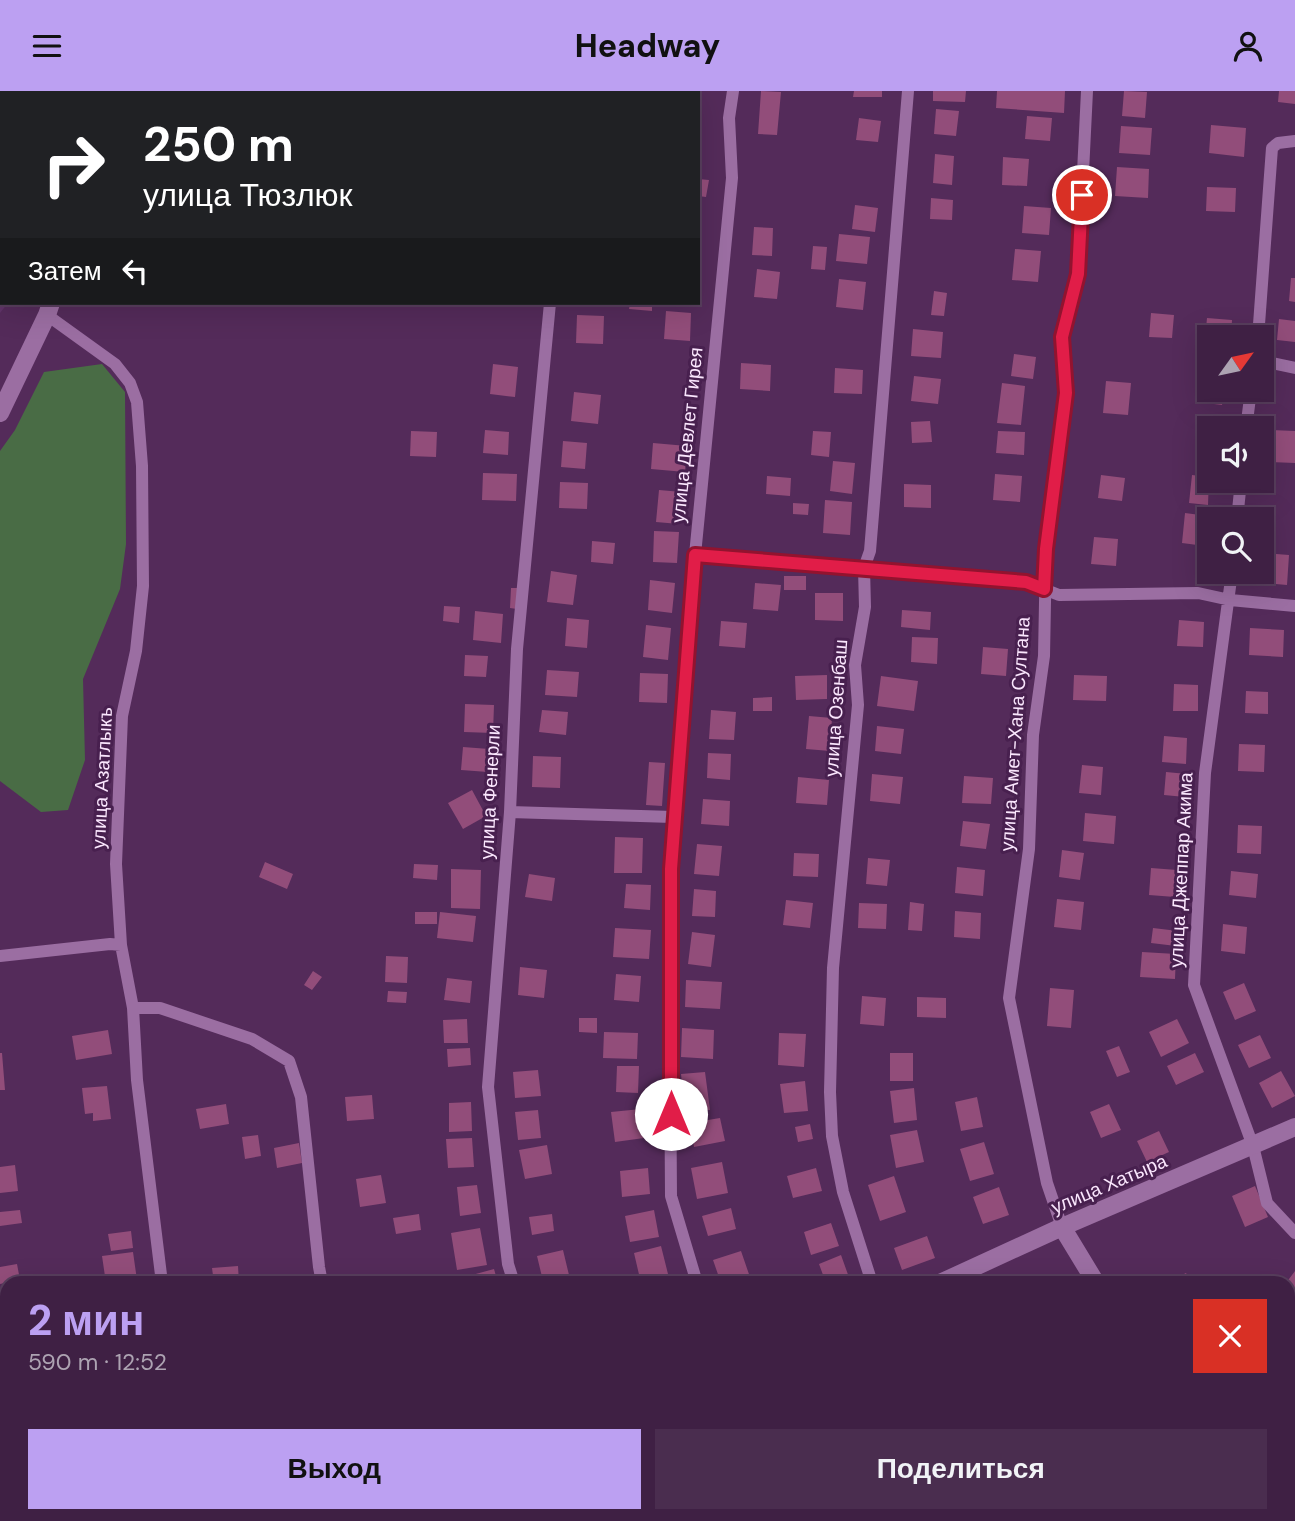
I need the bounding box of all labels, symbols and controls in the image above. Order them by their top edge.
text: Headway [575,25,720,67]
icon: menu [28,27,66,65]
icon: person [1229,27,1267,65]
text: 250 m [143,112,294,176]
icon: right [28,119,119,210]
pin [1052,165,1112,225]
text: улица Тюзлюк [143,174,353,216]
icon: arrive [1063,176,1101,214]
icon: left [116,252,154,290]
text: Затем [28,254,102,288]
north arrow [1197,325,1274,403]
map controls [1197,325,1274,584]
street label: улица Девлет Гирея [665,346,709,524]
button: sound [1197,416,1274,493]
button: search [1197,507,1274,584]
street label: улица Амет-Хана Султана [994,615,1036,852]
street label: улица Озенбаш [819,638,853,778]
street label: улица Азатлыкъ [86,706,118,850]
street label: улица Фенерли [474,724,506,860]
street label: улица Джеппар Акима [1163,771,1199,968]
position arrow [634,1077,708,1151]
street label: улица Хатыра [1047,1148,1171,1220]
text: 2 мин [28,1293,144,1348]
button: close [1193,1299,1267,1373]
text: 590 m · 12:52 [28,1347,167,1377]
button: Выход [28,1429,641,1509]
button: Поделиться [655,1429,1267,1509]

